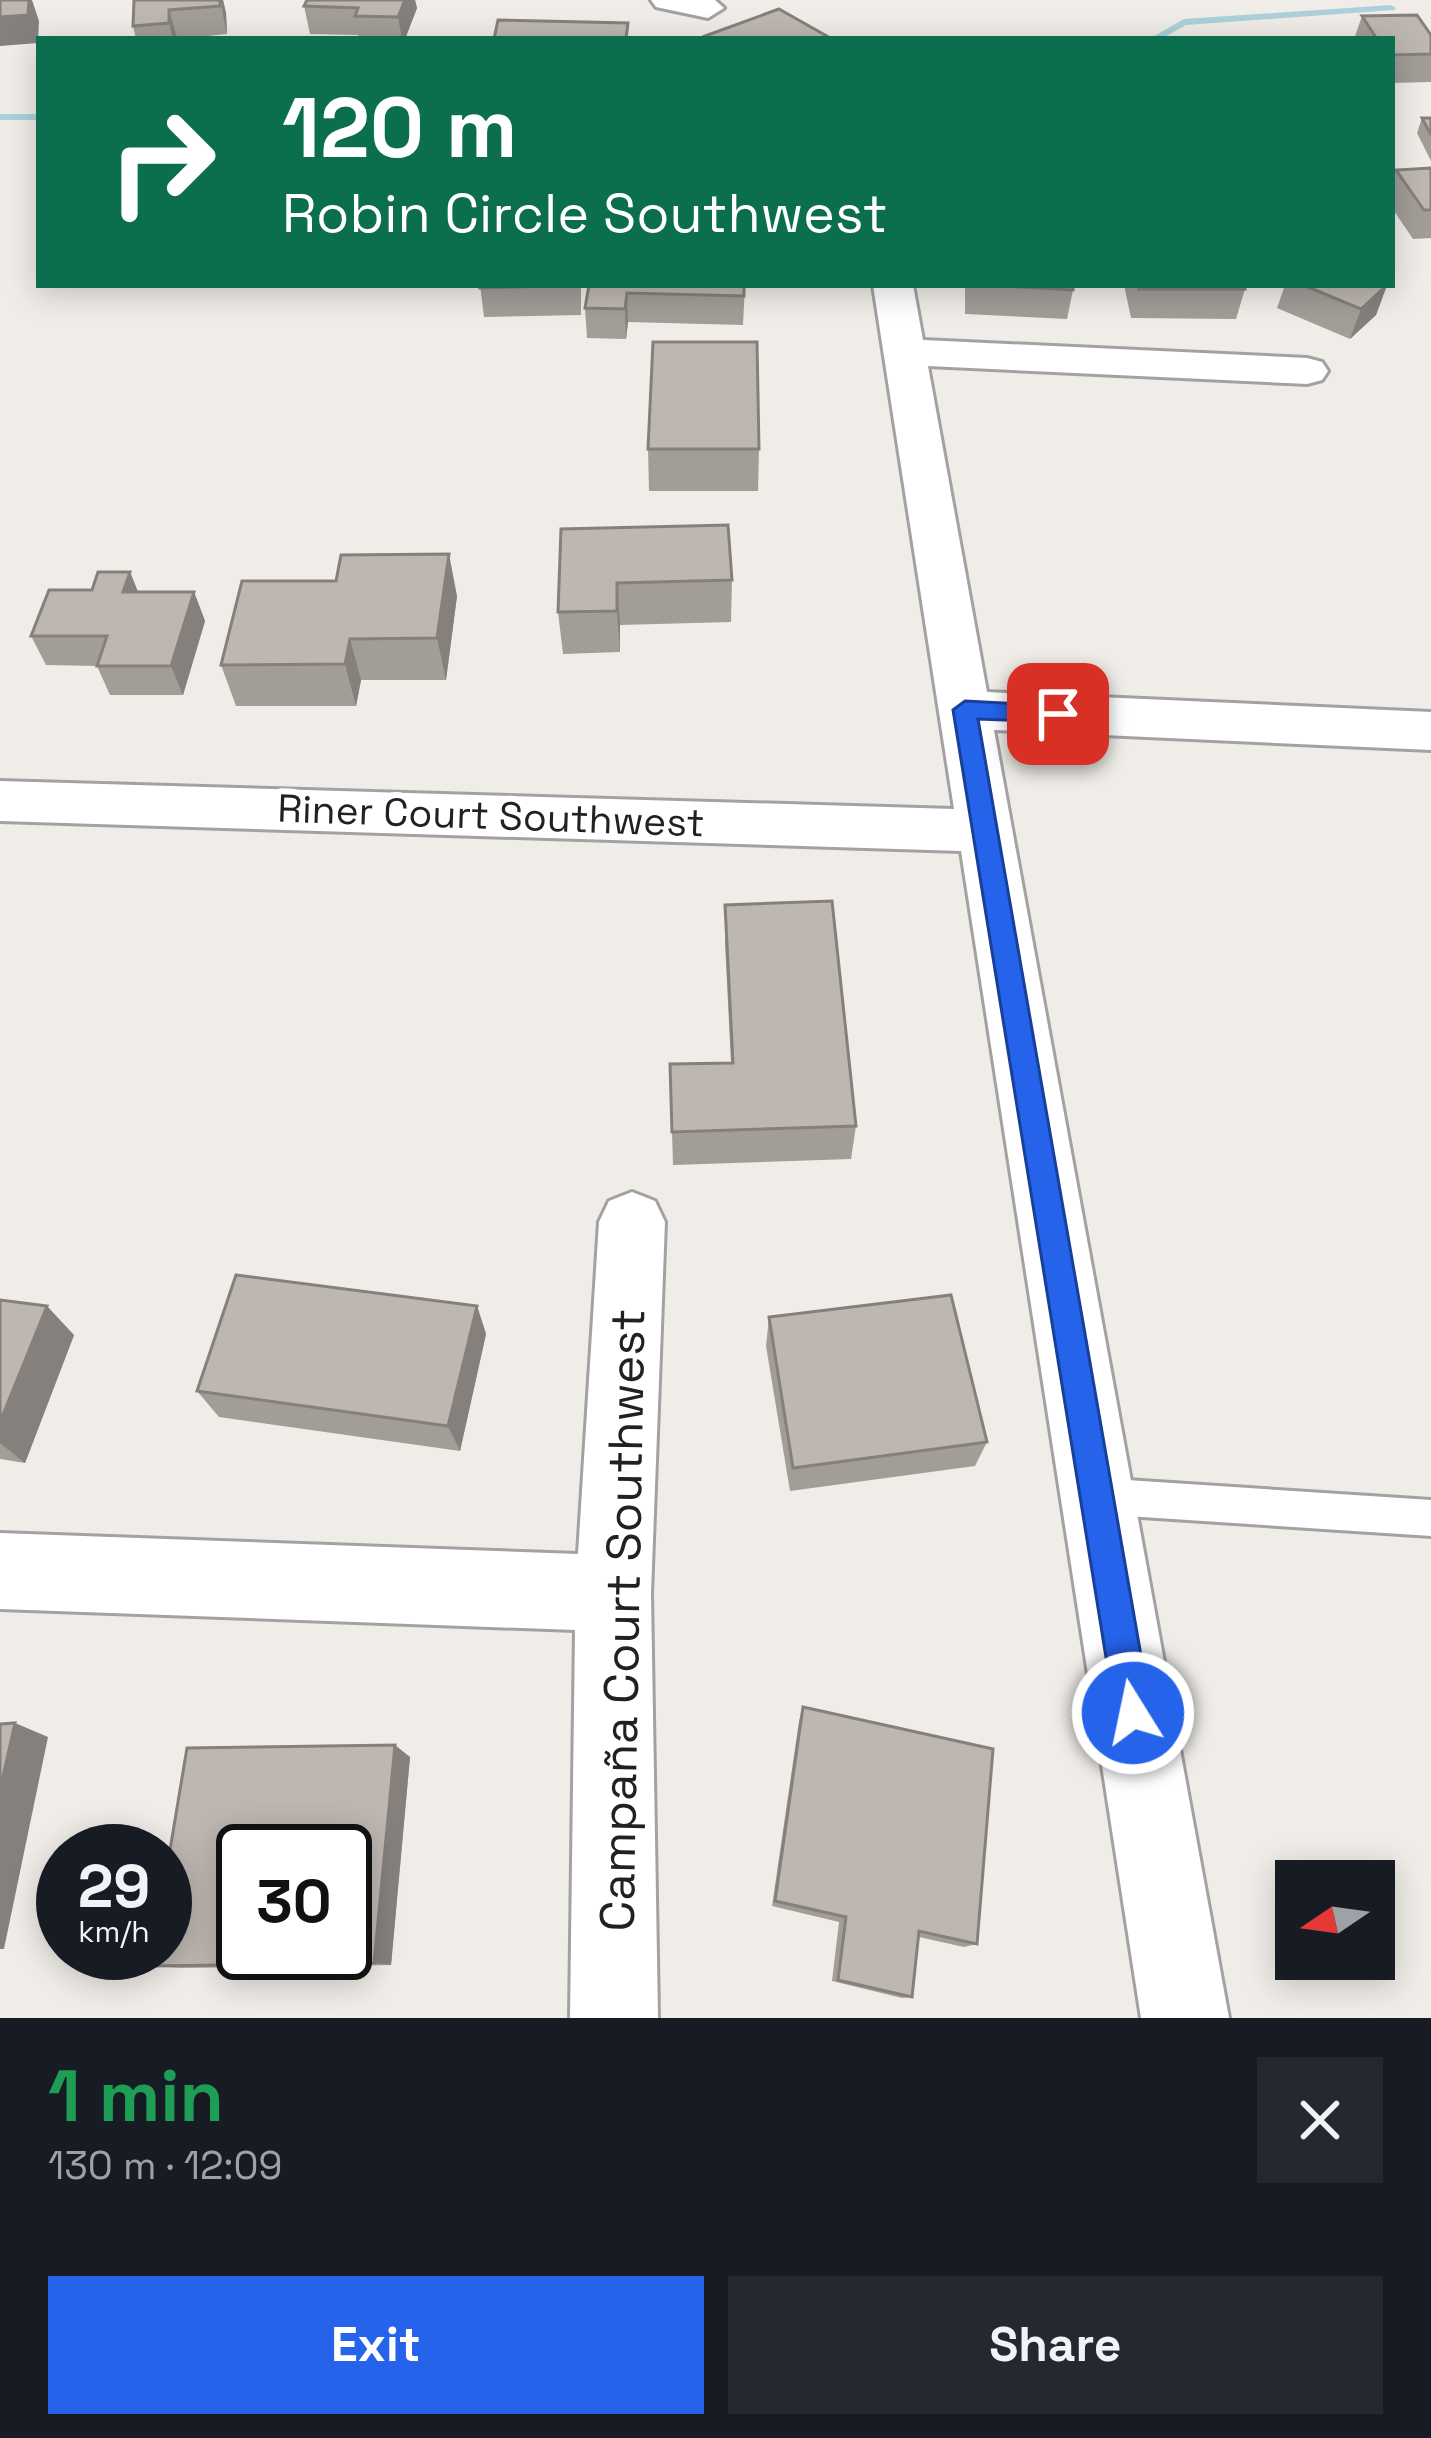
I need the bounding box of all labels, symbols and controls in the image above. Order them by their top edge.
text: 120 m [282,74,517,182]
icon: right [84,84,240,240]
text: Robin Circle Southwest [282,179,888,248]
pin [1007,663,1109,765]
icon: arrive [1025,681,1091,747]
street label: Riner Court Southwest [277,784,705,847]
street label: Campaña Court Southwest [587,1308,658,1932]
position arrow [1070,1650,1196,1776]
speed limit sign: 30 [216,1824,372,1980]
text: 29 [78,1848,150,1925]
north arrow [1275,1860,1395,1980]
map controls [1275,1860,1395,1980]
text: km/h [78,1912,150,1951]
text: 1 min [48,2050,224,2142]
button: close [1257,2057,1383,2183]
text: 130 m · 12:09 [48,2141,282,2190]
button: Exit [48,2276,704,2414]
button: Share [728,2276,1383,2414]

